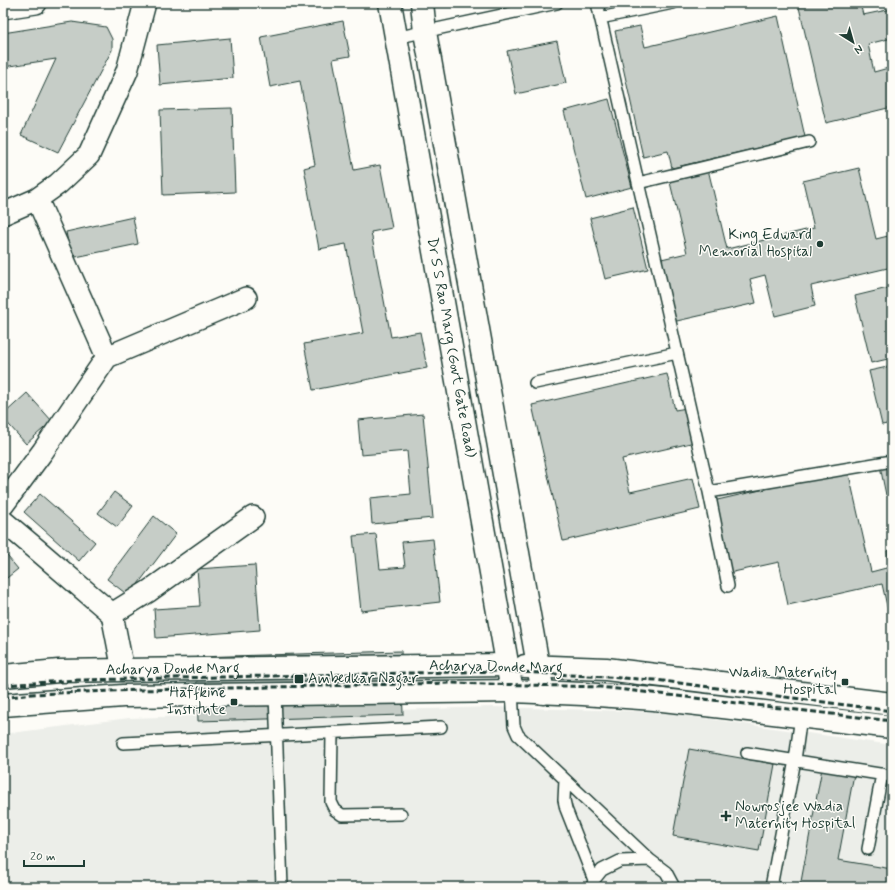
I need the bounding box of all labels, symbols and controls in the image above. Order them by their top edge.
north arrow [833,22,873,62]
text: N [851,41,866,57]
place label: King Edward Memorial Hospital [699,225,812,262]
street label: Dr S S Rao Marg (Govt Gate Road) [422,236,481,460]
marker: King Edward Memorial Hospital [815,239,825,249]
street label: Acharya Donde Marg [429,656,563,679]
street label: Acharya Donde Marg [106,658,240,680]
place label: Wadia Maternity Hospital [729,663,837,700]
place label: Ambedkar Nagar [308,669,418,690]
marker: Ambedkar Nagar [293,673,305,685]
marker: Wadia Maternity Hospital [840,677,850,687]
place label: Haffkine Institute [166,683,226,720]
marker: Haffkine Institute [229,697,239,707]
place label: Nowrosjee Wadia Maternity Hospital [735,797,856,834]
marker: Nowrosjee Wadia Maternity Hospital [720,810,732,822]
scale bar [24,842,84,868]
text: 20 m [30,849,56,865]

